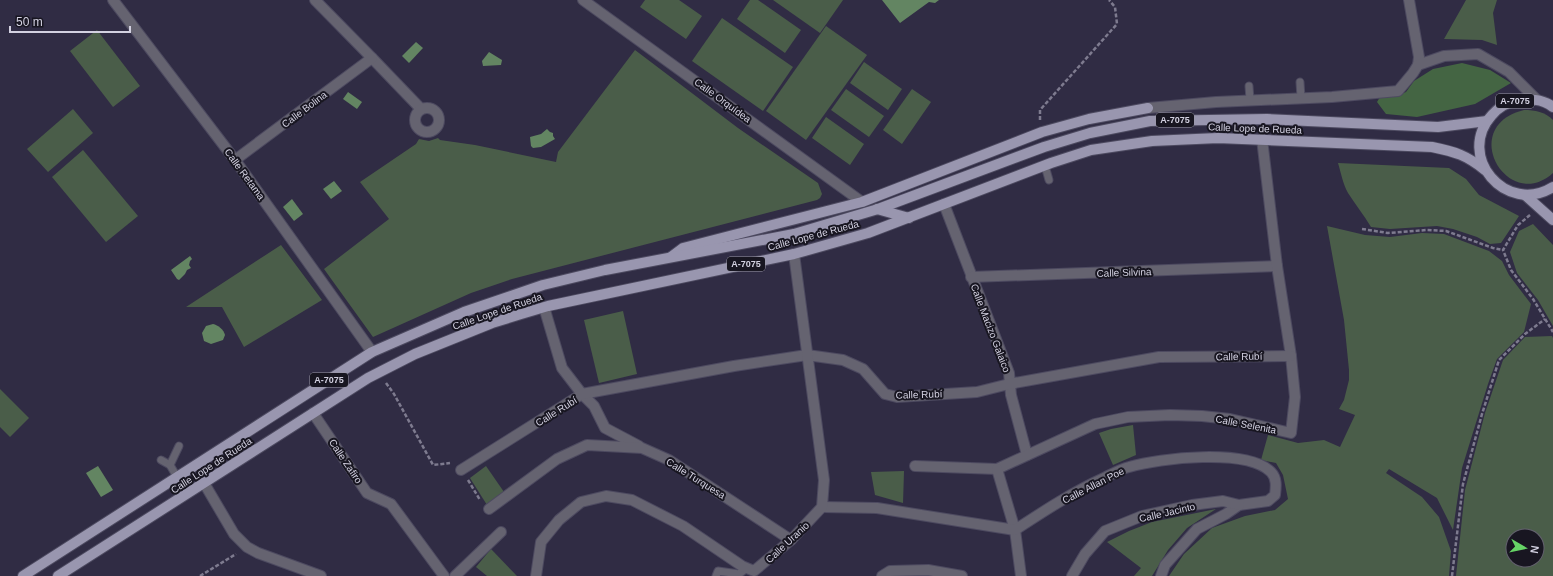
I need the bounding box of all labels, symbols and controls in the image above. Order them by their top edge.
scale bar [10,8,130,34]
text: 50 m [16,15,43,29]
street label: Calle Orquídea [692,76,753,125]
street label: Calle Bolina [280,89,329,130]
road number: A-7075 [1496,94,1534,108]
road number: A-7075 [1156,113,1194,127]
street label: Calle Lope de Rueda [1208,121,1303,136]
street label: Calle Retama [222,147,267,202]
street label: Calle Lope de Rueda [766,218,860,253]
road number: A-7075 [727,257,765,271]
street label: Calle Silvina [1096,266,1152,279]
street label: Calle Macizo Galaico [969,282,1013,374]
street label: Calle Lope de Rueda [451,291,544,332]
street label: Calle Rubí [1216,351,1263,362]
road number: A-7075 [310,373,348,387]
street label: Calle Rubí [895,388,943,401]
street label: Calle Rubí [534,394,579,428]
street label: Calle Selenita [1215,413,1278,436]
street label: Calle Lope de Rueda [169,435,254,496]
street label: Calle Zafiro [327,437,365,486]
street label: Calle Turquesa [664,456,728,501]
street label: Calle Allan Poe [1061,465,1126,506]
street label: Calle Jacinto [1138,501,1197,524]
street label: Calle Uranio [763,519,812,565]
north arrow [1505,528,1545,568]
text: N [1528,545,1541,554]

